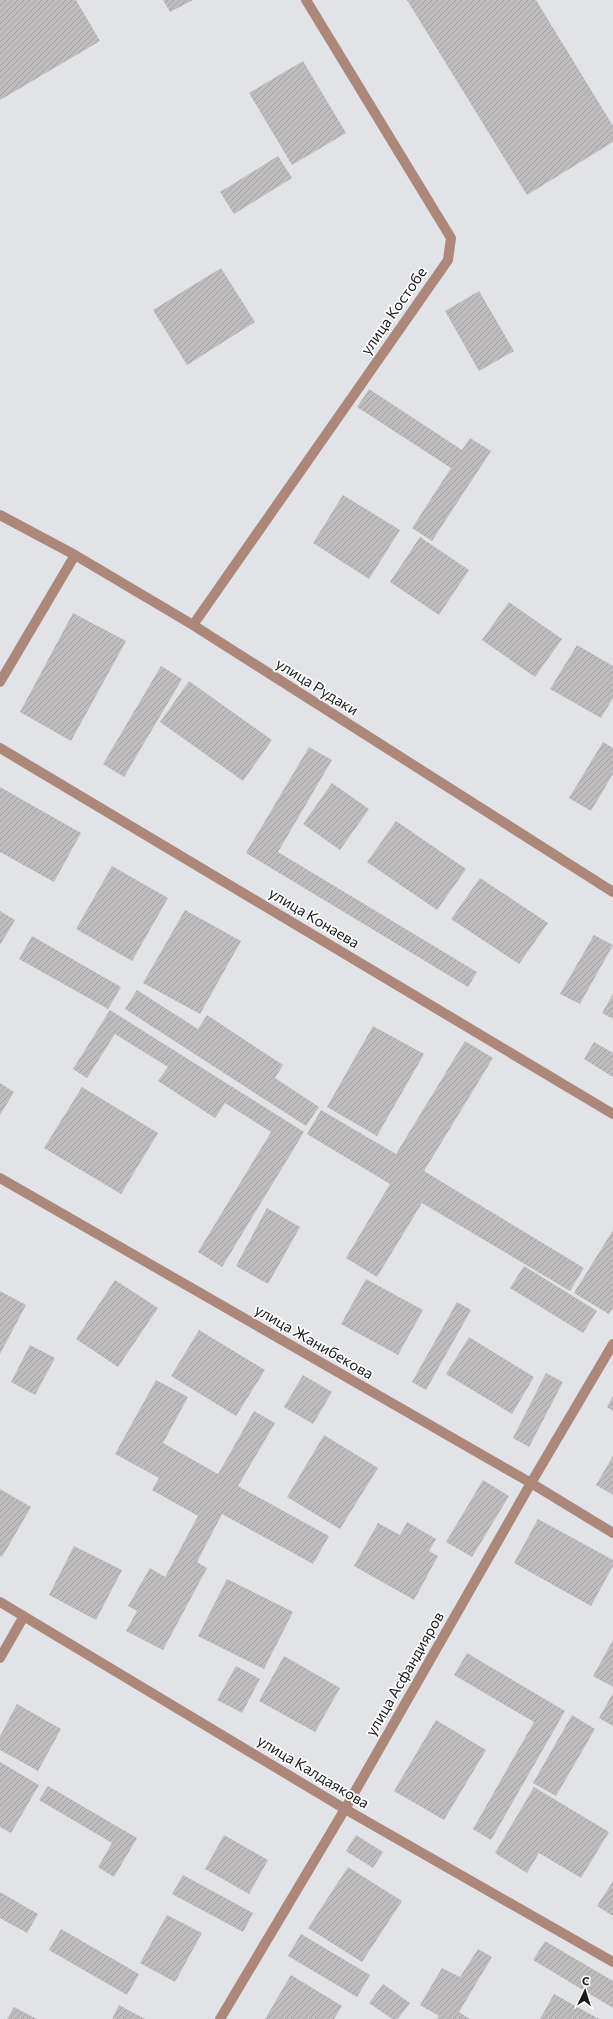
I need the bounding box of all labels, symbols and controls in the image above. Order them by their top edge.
street label: улица Костобе [356,263,430,358]
street label: улица Рудаки [273,654,362,719]
street label: улица Конаева [266,883,363,951]
street label: улица Жанибекова [252,1300,377,1382]
street label: улица Асфандияров [361,1608,447,1739]
street label: улица Калдаякова [254,1731,373,1812]
north arrow [565,1971,605,2011]
text: С [582,1974,590,1987]

